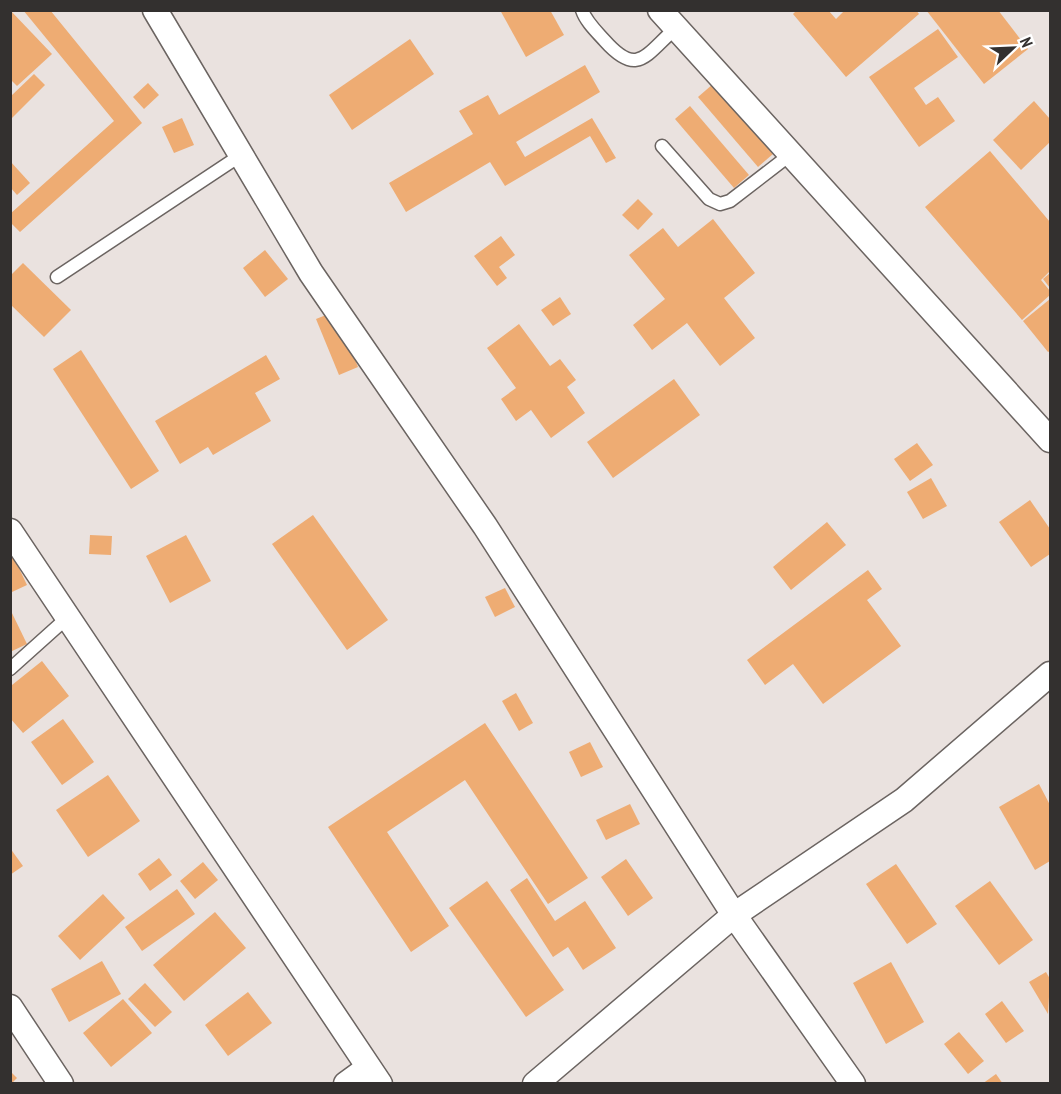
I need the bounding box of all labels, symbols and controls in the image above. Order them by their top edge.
north arrow [983,18,1043,78]
text: N [1016,34,1038,50]

